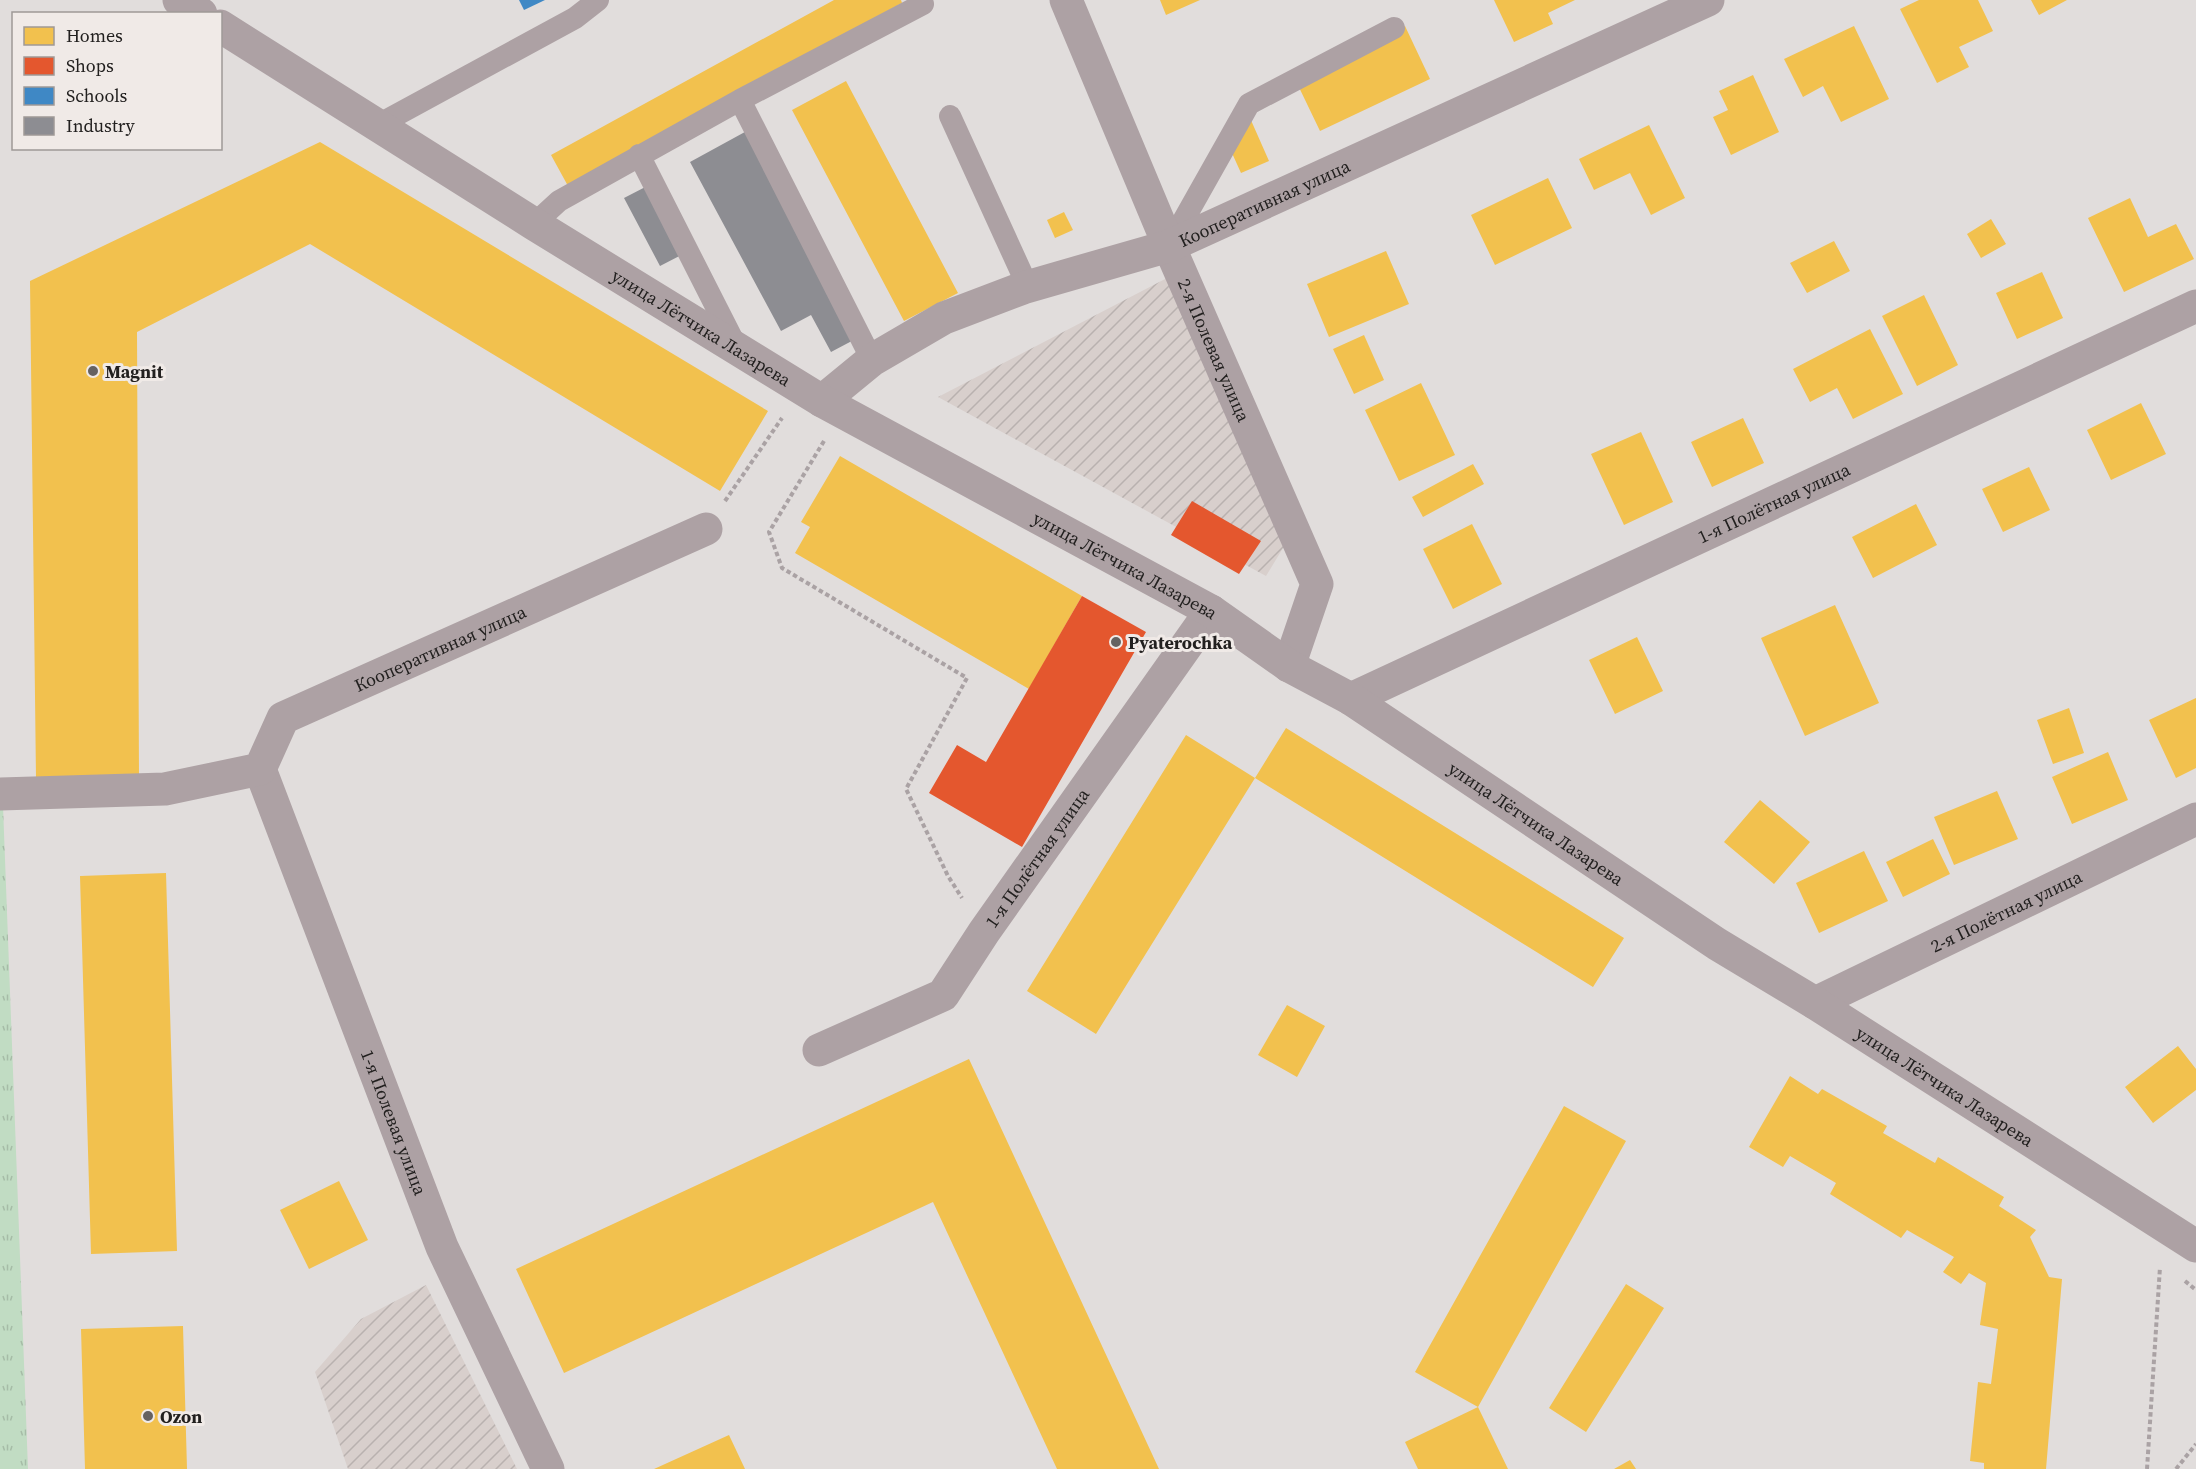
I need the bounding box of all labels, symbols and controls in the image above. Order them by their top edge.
legend [12,12,222,150]
text: Homes [66,23,123,48]
text: Shops [66,53,114,78]
text: Schools [66,83,128,108]
text: Industry [66,113,136,138]
street label: Кооперативная улица [1174,152,1355,253]
street label: улица Лётчика Лазарева [607,262,797,392]
street label: 2-я Полевая улица [1172,274,1257,426]
place label: Magnit [105,359,164,384]
marker: Magnit [86,364,100,378]
street label: 1-я Полётная улица [1693,456,1855,549]
street label: улица Лётчика Лазарева [1029,505,1224,625]
street label: Кооперативная улица [350,598,531,697]
place label: Pyaterochka [1128,630,1233,655]
marker: Pyaterochka [1109,635,1123,649]
street label: улица Лётчика Лазарева [1444,755,1630,891]
street label: 1-я Полётная улица [979,782,1095,932]
street label: 2-я Полётная улица [1926,863,2087,958]
street label: улица Лётчика Лазарева [1851,1020,2039,1152]
street label: 1-я Полевая улица [355,1046,434,1199]
place label: Ozon [160,1404,202,1429]
marker: Ozon [141,1409,155,1423]

